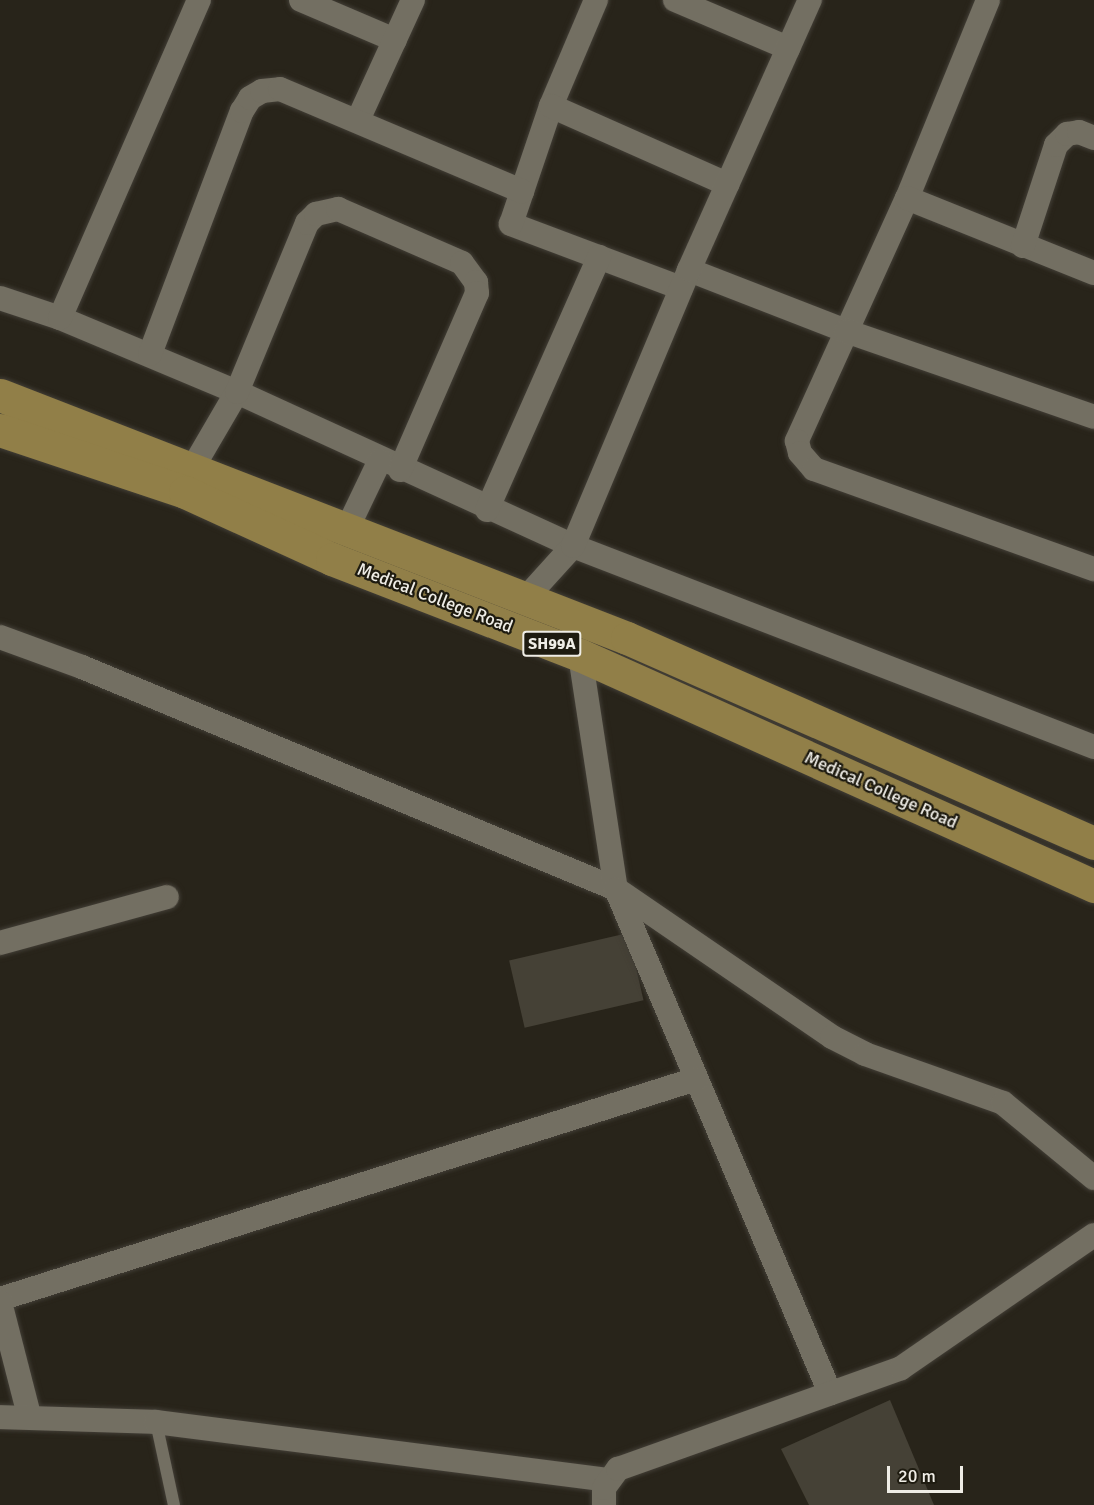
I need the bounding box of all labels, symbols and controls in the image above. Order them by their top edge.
street label: Medical College Road [354,558,516,638]
road number: SH99A [522,631,582,657]
street label: Medical College Road [801,747,961,833]
scale bar [890,1454,966,1492]
text: 20 m [898,1465,936,1487]

